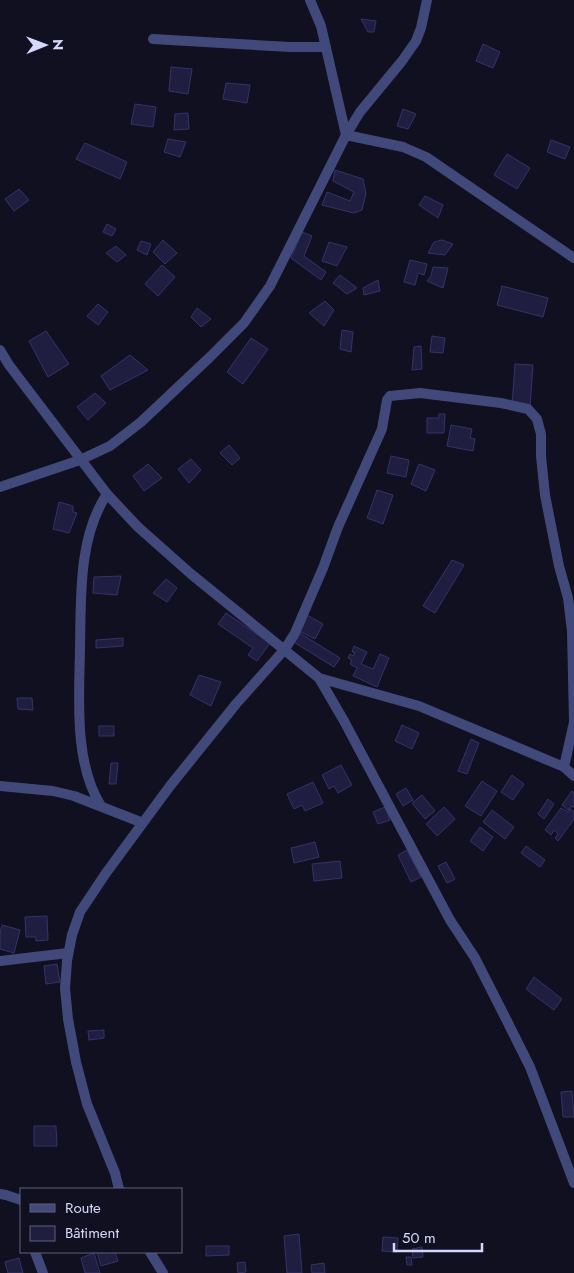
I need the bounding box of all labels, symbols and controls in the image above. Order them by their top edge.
north arrow [20,20,70,70]
text: N [48,39,68,51]
legend [20,1188,182,1253]
text: Route [65,1197,101,1219]
scale bar [394,1220,482,1252]
text: Bâtiment [65,1222,119,1244]
text: 50 m [402,1227,436,1249]

